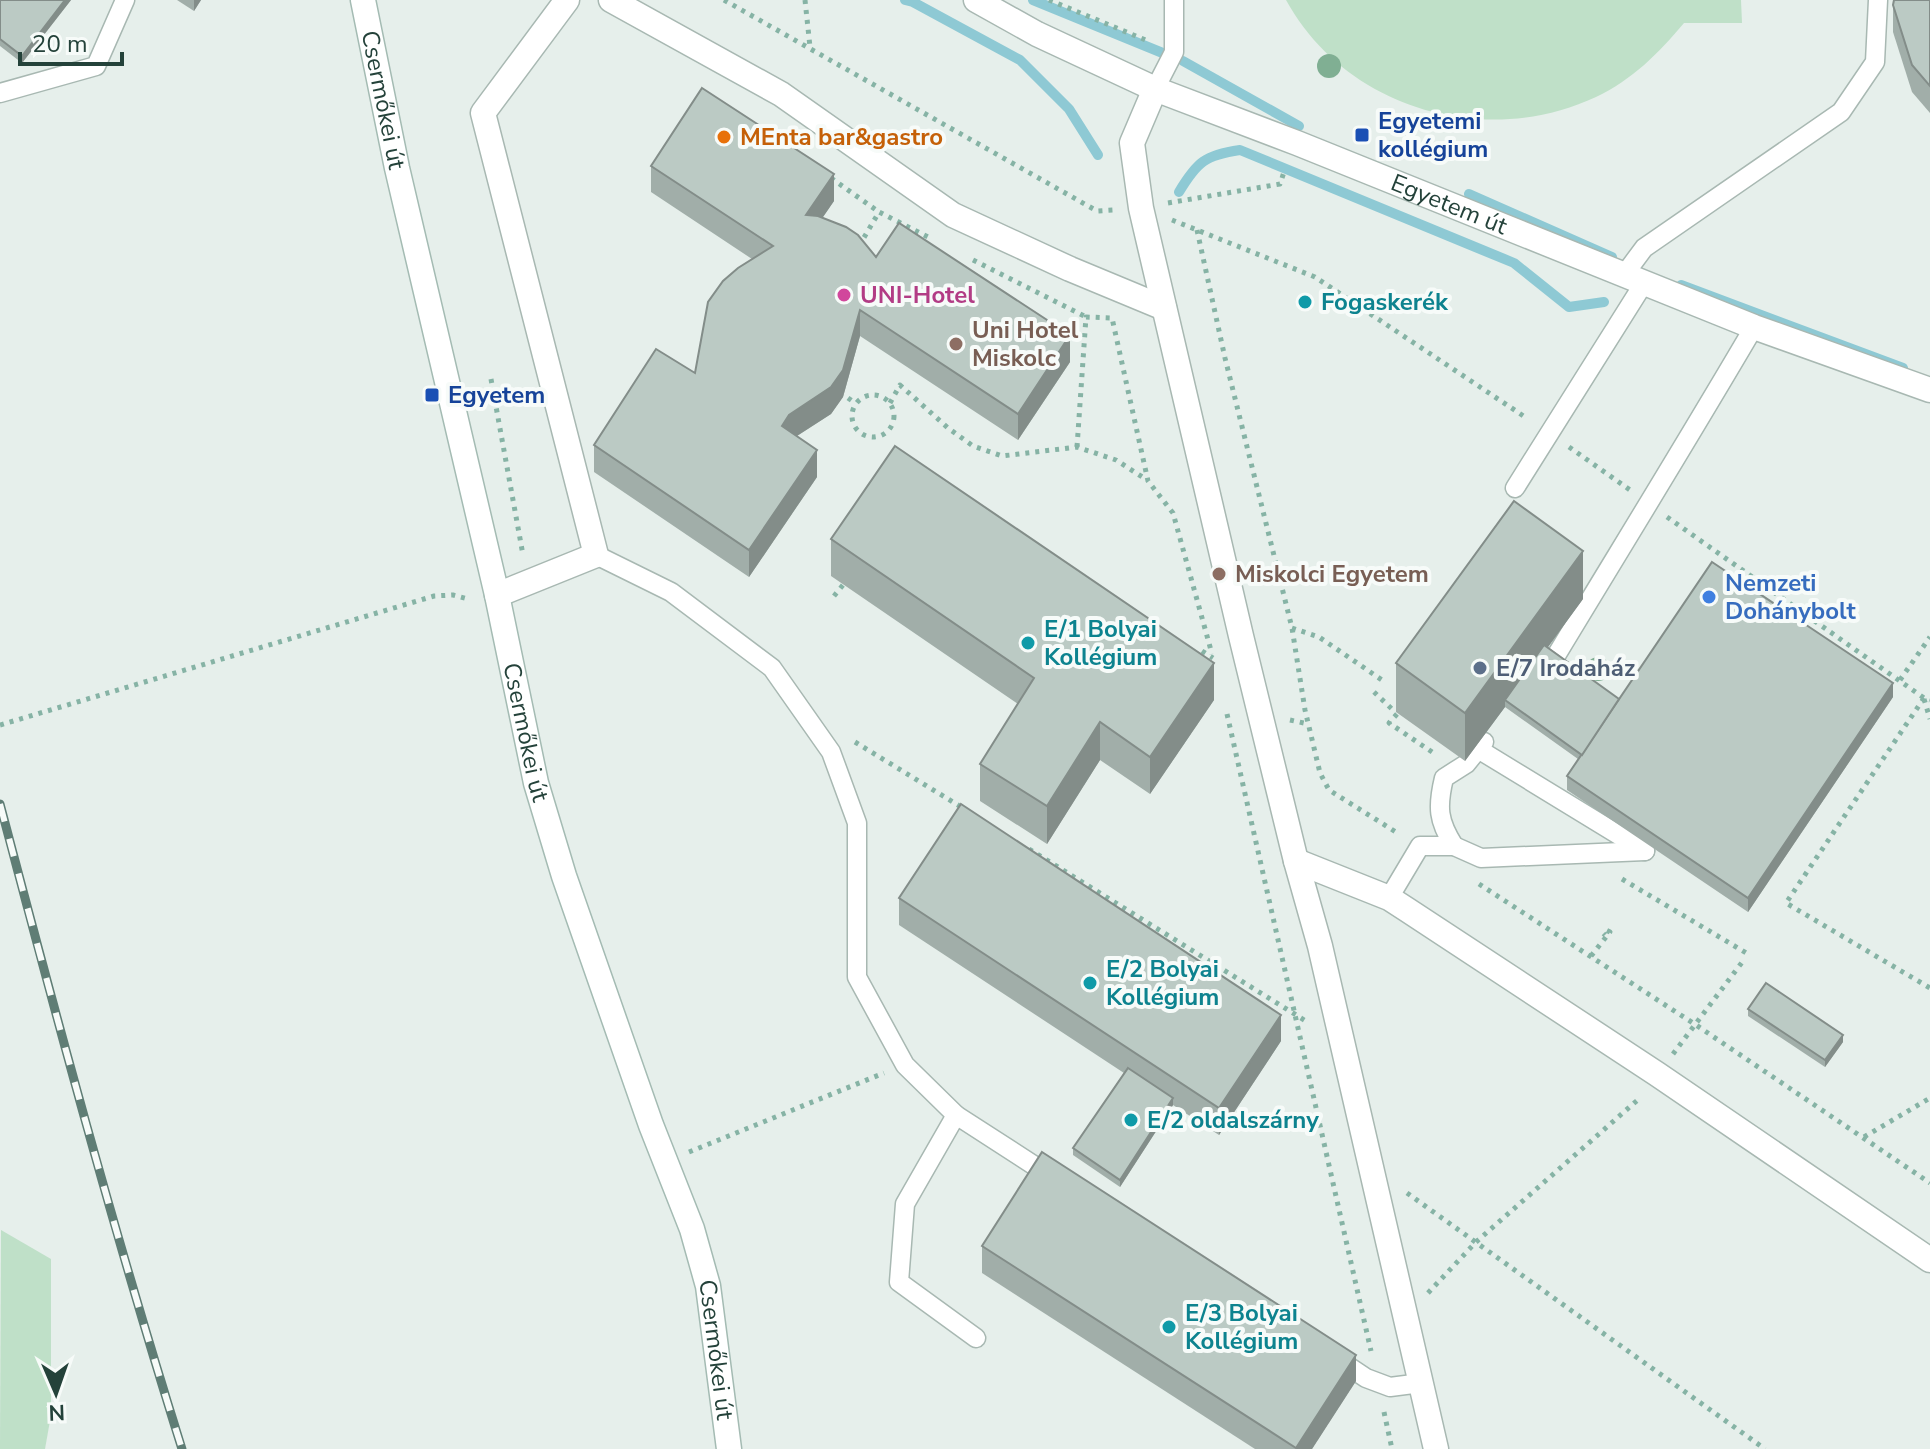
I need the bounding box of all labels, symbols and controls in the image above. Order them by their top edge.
scale bar [20,16,122,66]
text: 20 m [32,28,88,60]
street label: Csermőkei út [354,28,413,173]
place label: Egyetemi kollégium [1378,105,1488,165]
place label: MEnta bar&gastro [740,121,943,153]
marker: Egyetemi kollégium [1353,126,1371,144]
marker: MEnta bar&gastro [715,128,733,146]
street label: Egyetem út [1386,167,1513,242]
place label: UNI-Hotel [860,279,975,311]
marker: UNI-Hotel [835,286,853,304]
place label: Fogaskerék [1321,286,1449,318]
marker: Fogaskerék [1296,293,1314,311]
place label: Uni Hotel Miskolc [972,314,1079,374]
marker: Uni Hotel Miskolc [947,335,965,353]
place label: Egyetem [448,379,545,411]
marker: Egyetem [423,386,441,404]
place label: Miskolci Egyetem [1235,558,1429,590]
marker: Miskolci Egyetem [1210,565,1228,583]
place label: Nemzeti Dohánybolt [1725,567,1856,627]
marker: Nemzeti Dohánybolt [1700,588,1718,606]
place label: E/1 Bolyai Kollégium [1044,613,1157,673]
marker: E/1 Bolyai Kollégium [1019,634,1037,652]
place label: E/7 Irodaház [1496,652,1635,684]
marker: E/7 Irodaház [1471,659,1489,677]
street label: Csermőkei út [495,660,557,806]
place label: E/2 Bolyai Kollégium [1106,953,1219,1013]
marker: E/2 Bolyai Kollégium [1081,974,1099,992]
place label: E/2 oldalszárny [1147,1104,1319,1136]
marker: E/2 oldalszárny [1122,1111,1140,1129]
street label: Csermőkei út [691,1278,741,1422]
place label: E/3 Bolyai Kollégium [1185,1297,1298,1357]
marker: E/3 Bolyai Kollégium [1160,1318,1178,1336]
north arrow [16,1353,96,1433]
text: N [48,1397,65,1427]

